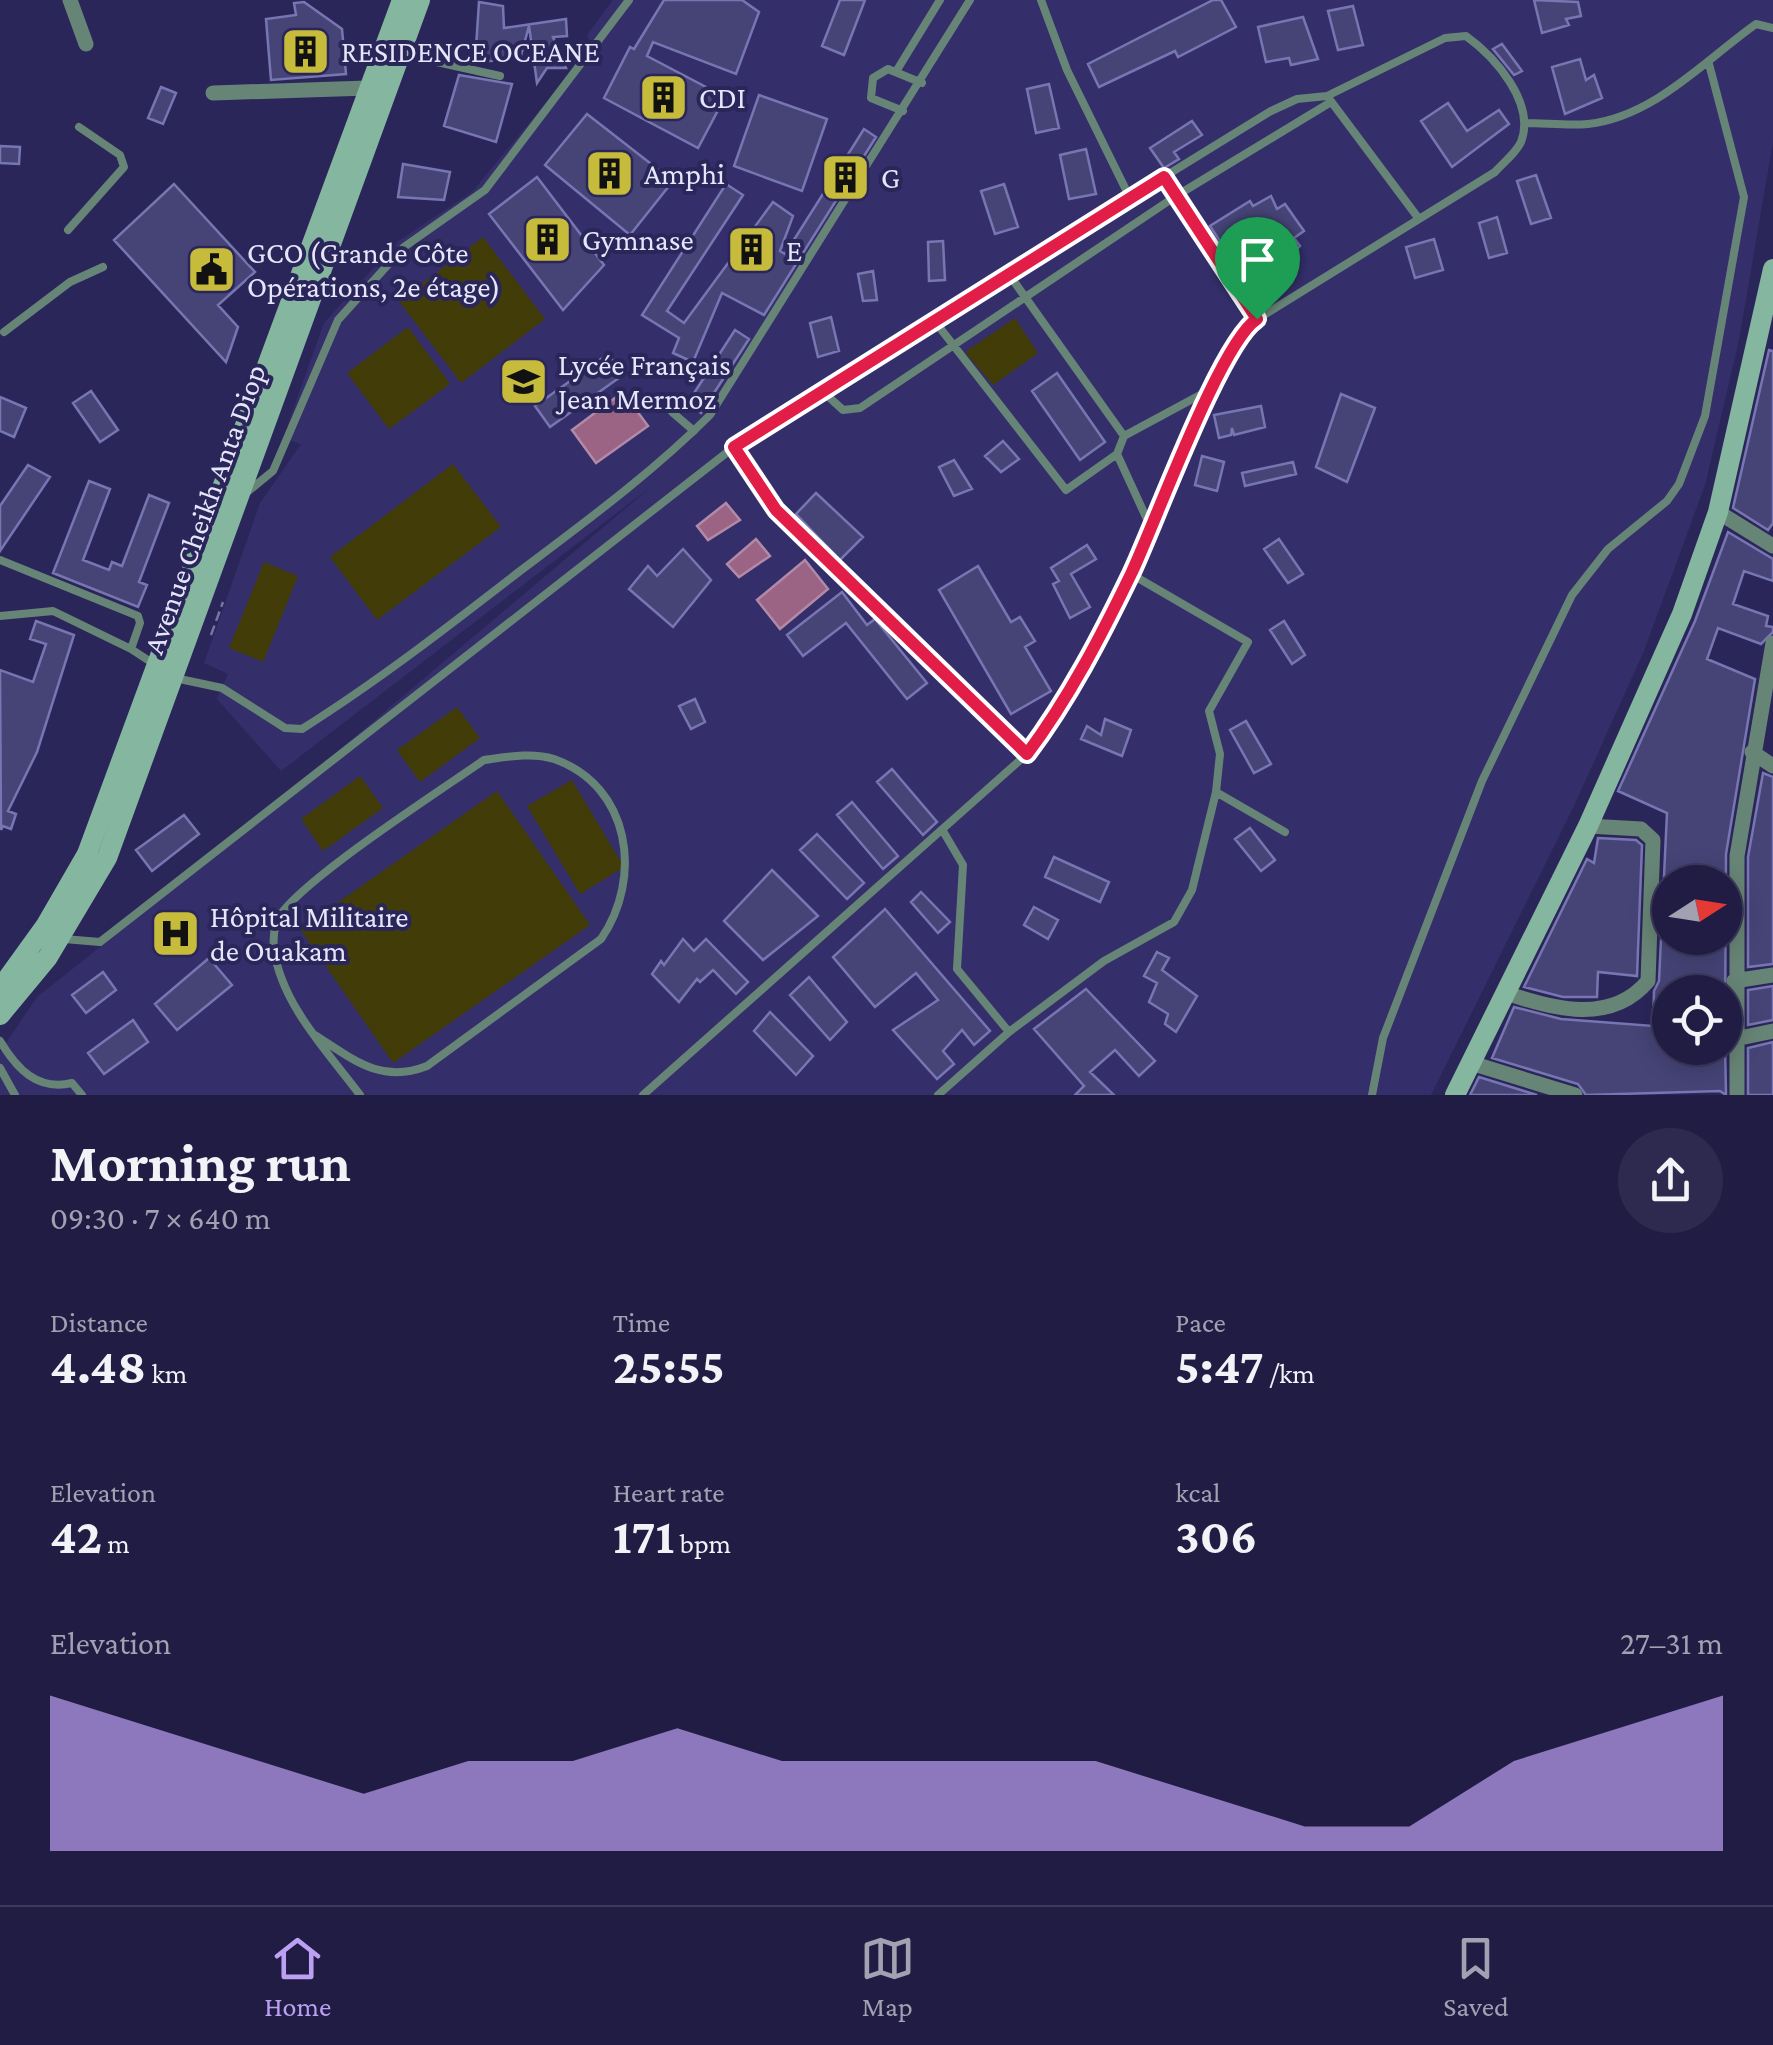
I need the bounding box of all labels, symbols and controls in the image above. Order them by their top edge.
building icon: RESIDENCE OCEANE [280,25,332,77]
place label: RESIDENCE OCEANE [341,35,600,68]
building icon: CDI [638,71,690,123]
place label: CDI [699,81,746,114]
building icon: Amphi [583,147,635,199]
building icon: G [820,151,872,203]
place label: Amphi [644,157,725,191]
place label: G [881,161,900,194]
building icon: Gymnase [521,213,573,265]
pin [1215,217,1300,320]
place label: Gymnase [582,223,694,257]
building icon: E [725,224,777,276]
icon: arrive [1230,232,1285,287]
place label: E [786,234,802,267]
place label: GCO (Grande Côte Opérations, 2e étage) [247,236,501,304]
public building icon: GCO (Grande Côte Opérations, 2e étage) [186,243,238,295]
place label: Lycée Français Jean Mermoz [555,348,731,415]
school or university icon: Lycée Français Jean Mermoz [497,355,549,407]
street label: Avenue Cheikh Anta Diop [136,360,273,659]
north arrow [1652,865,1742,955]
map controls [1652,865,1742,1065]
place label: Hôpital Militaire de Ouakam [210,900,409,967]
hospital icon: Hôpital Militaire de Ouakam [149,907,201,959]
button: locate [1652,975,1742,1065]
button: share [1618,1128,1723,1233]
text: Morning run [50,1132,351,1193]
text: 09:30 · 7 × 640 m [50,1200,271,1236]
text: Distance [50,1307,148,1338]
text: Time [613,1307,670,1338]
text: Pace [1175,1307,1226,1338]
text: 4.48 [50,1338,146,1394]
text: 25:55 [613,1338,725,1394]
text: 5:47 [1175,1338,1264,1394]
text: km [146,1358,187,1389]
text: /km [1264,1358,1315,1389]
text: Elevation [50,1477,156,1508]
text: Heart rate [613,1477,725,1508]
text: kcal [1175,1477,1220,1508]
text: 42 [50,1508,102,1564]
text: 171 [613,1508,674,1564]
text: 306 [1175,1508,1257,1564]
text: m [102,1528,130,1559]
text: bpm [674,1528,731,1559]
text: Elevation [50,1625,171,1661]
text: 27–31 m [1620,1625,1723,1661]
tab: Home [264,1931,331,2022]
tab: Map [860,1931,915,2022]
tab: Saved [1443,1931,1509,2022]

